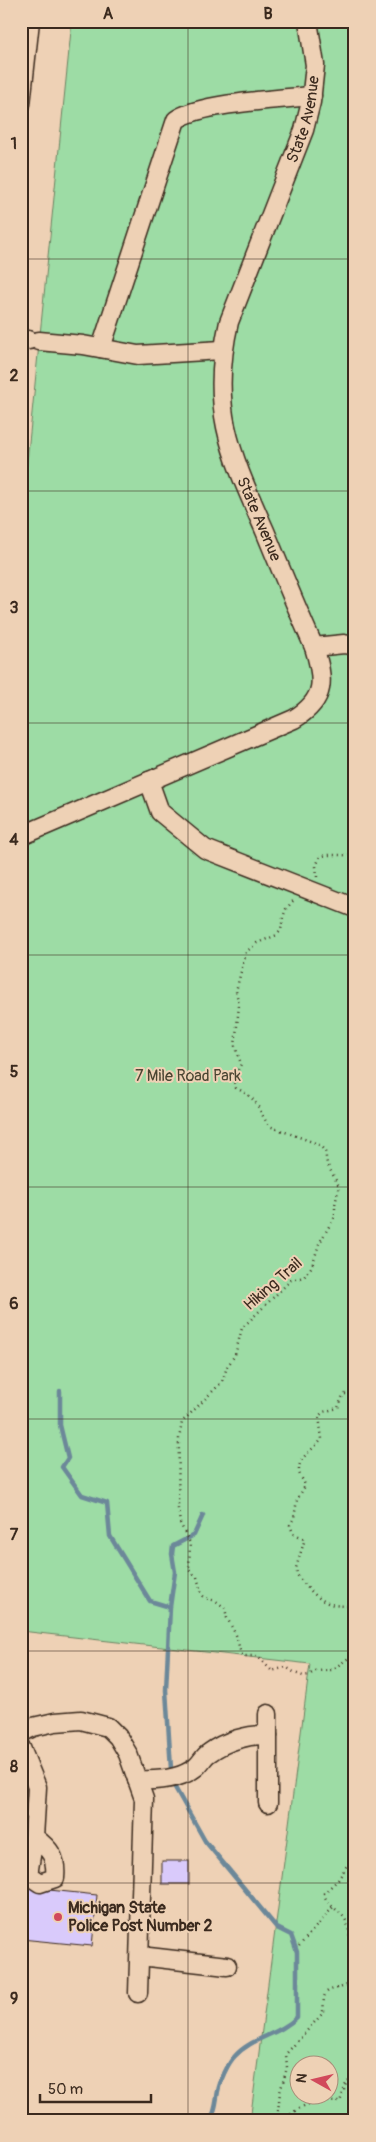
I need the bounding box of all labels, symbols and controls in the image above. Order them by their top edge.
text: A [103,4,114,24]
text: B [263,4,273,24]
street label: State Avenue [282,75,324,166]
text: 1 [11,134,17,154]
text: 2 [10,366,19,386]
street label: State Avenue [232,474,286,564]
text: 3 [10,598,19,618]
text: 4 [9,830,19,850]
text: 5 [10,1062,19,1082]
park label: 7 Mile Road Park [135,1066,241,1086]
street label: Hiking Trail [240,1253,306,1315]
text: 6 [9,1294,19,1314]
text: 7 [10,1525,19,1545]
text: 8 [10,1757,18,1777]
place label: Michigan State Police Post Number 2 [68,1898,213,1936]
marker: Michigan State Police Post Number 2 [52,1911,64,1923]
text: 9 [10,1989,18,2009]
north arrow [288,2054,338,2104]
scale bar [40,2072,151,2104]
text: N [293,2072,311,2084]
text: 50 m [48,2080,83,2099]

